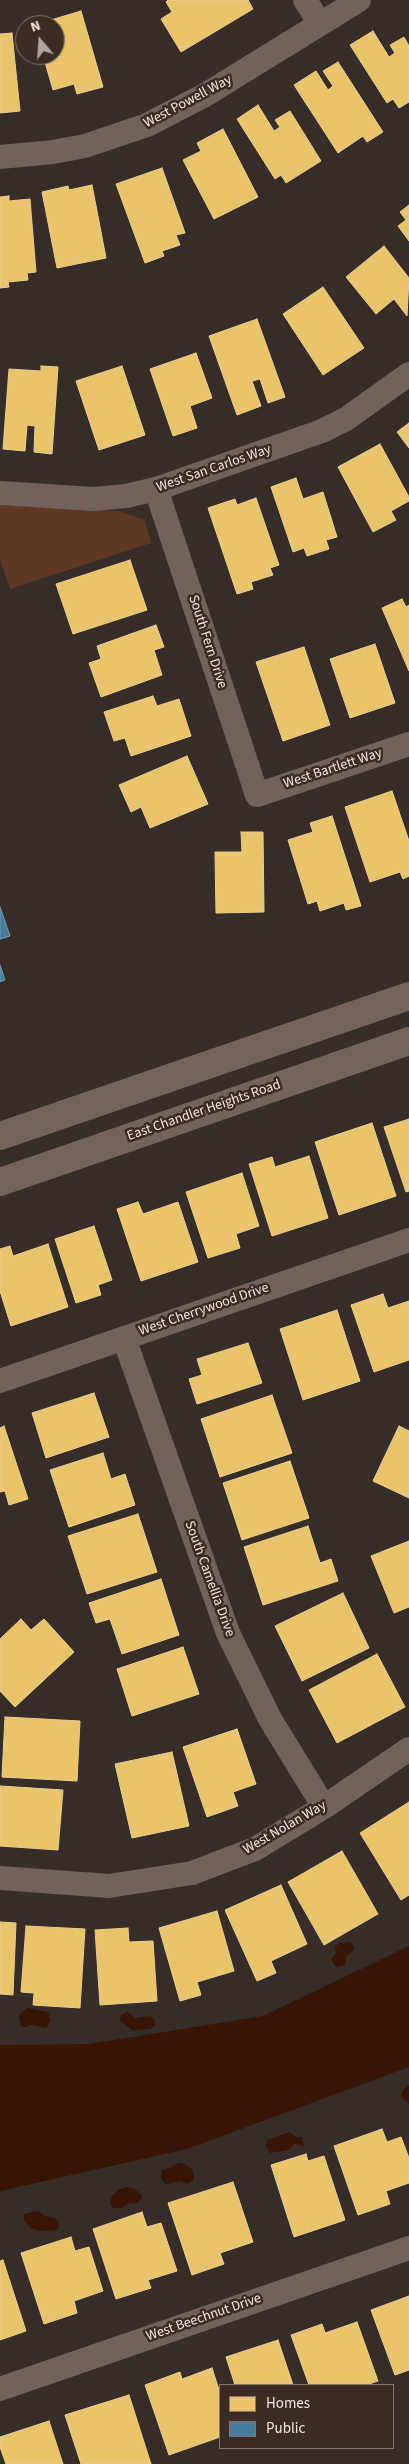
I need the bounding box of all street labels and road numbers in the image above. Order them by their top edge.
street label: West Powell Way [141,72,235,132]
street label: West San Carlos Way [154,442,274,496]
street label: South Fern Drive [184,593,230,691]
street label: West Bartlett Way [282,745,384,793]
street label: East Chandler Heights Road [125,1077,283,1145]
street label: West Cherrywood Drive [137,1280,271,1340]
street label: South Camellia Drive [180,1519,238,1639]
street label: West Nolan Way [240,1797,330,1859]
street label: West Beechnut Drive [144,2290,264,2346]

